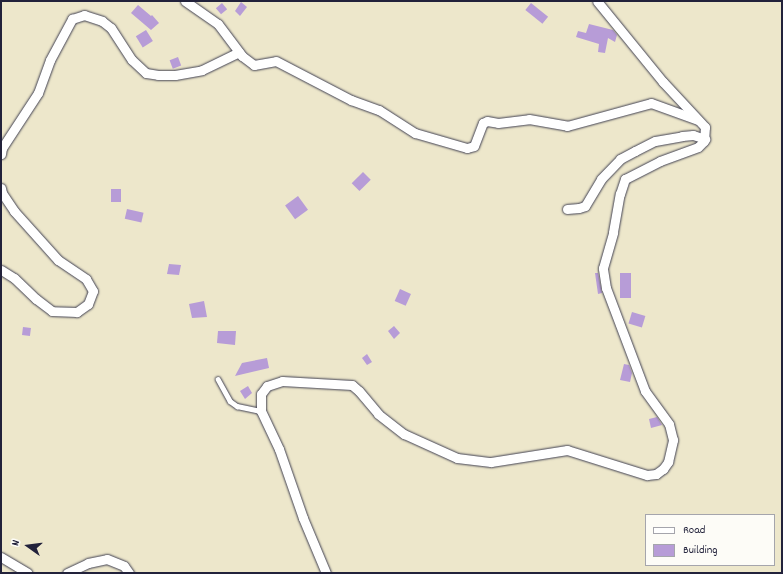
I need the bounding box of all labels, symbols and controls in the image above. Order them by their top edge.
legend [645,514,775,566]
text: Road [683,522,705,539]
north arrow [8,526,48,566]
text: N [8,539,25,548]
text: Building [683,542,718,559]

